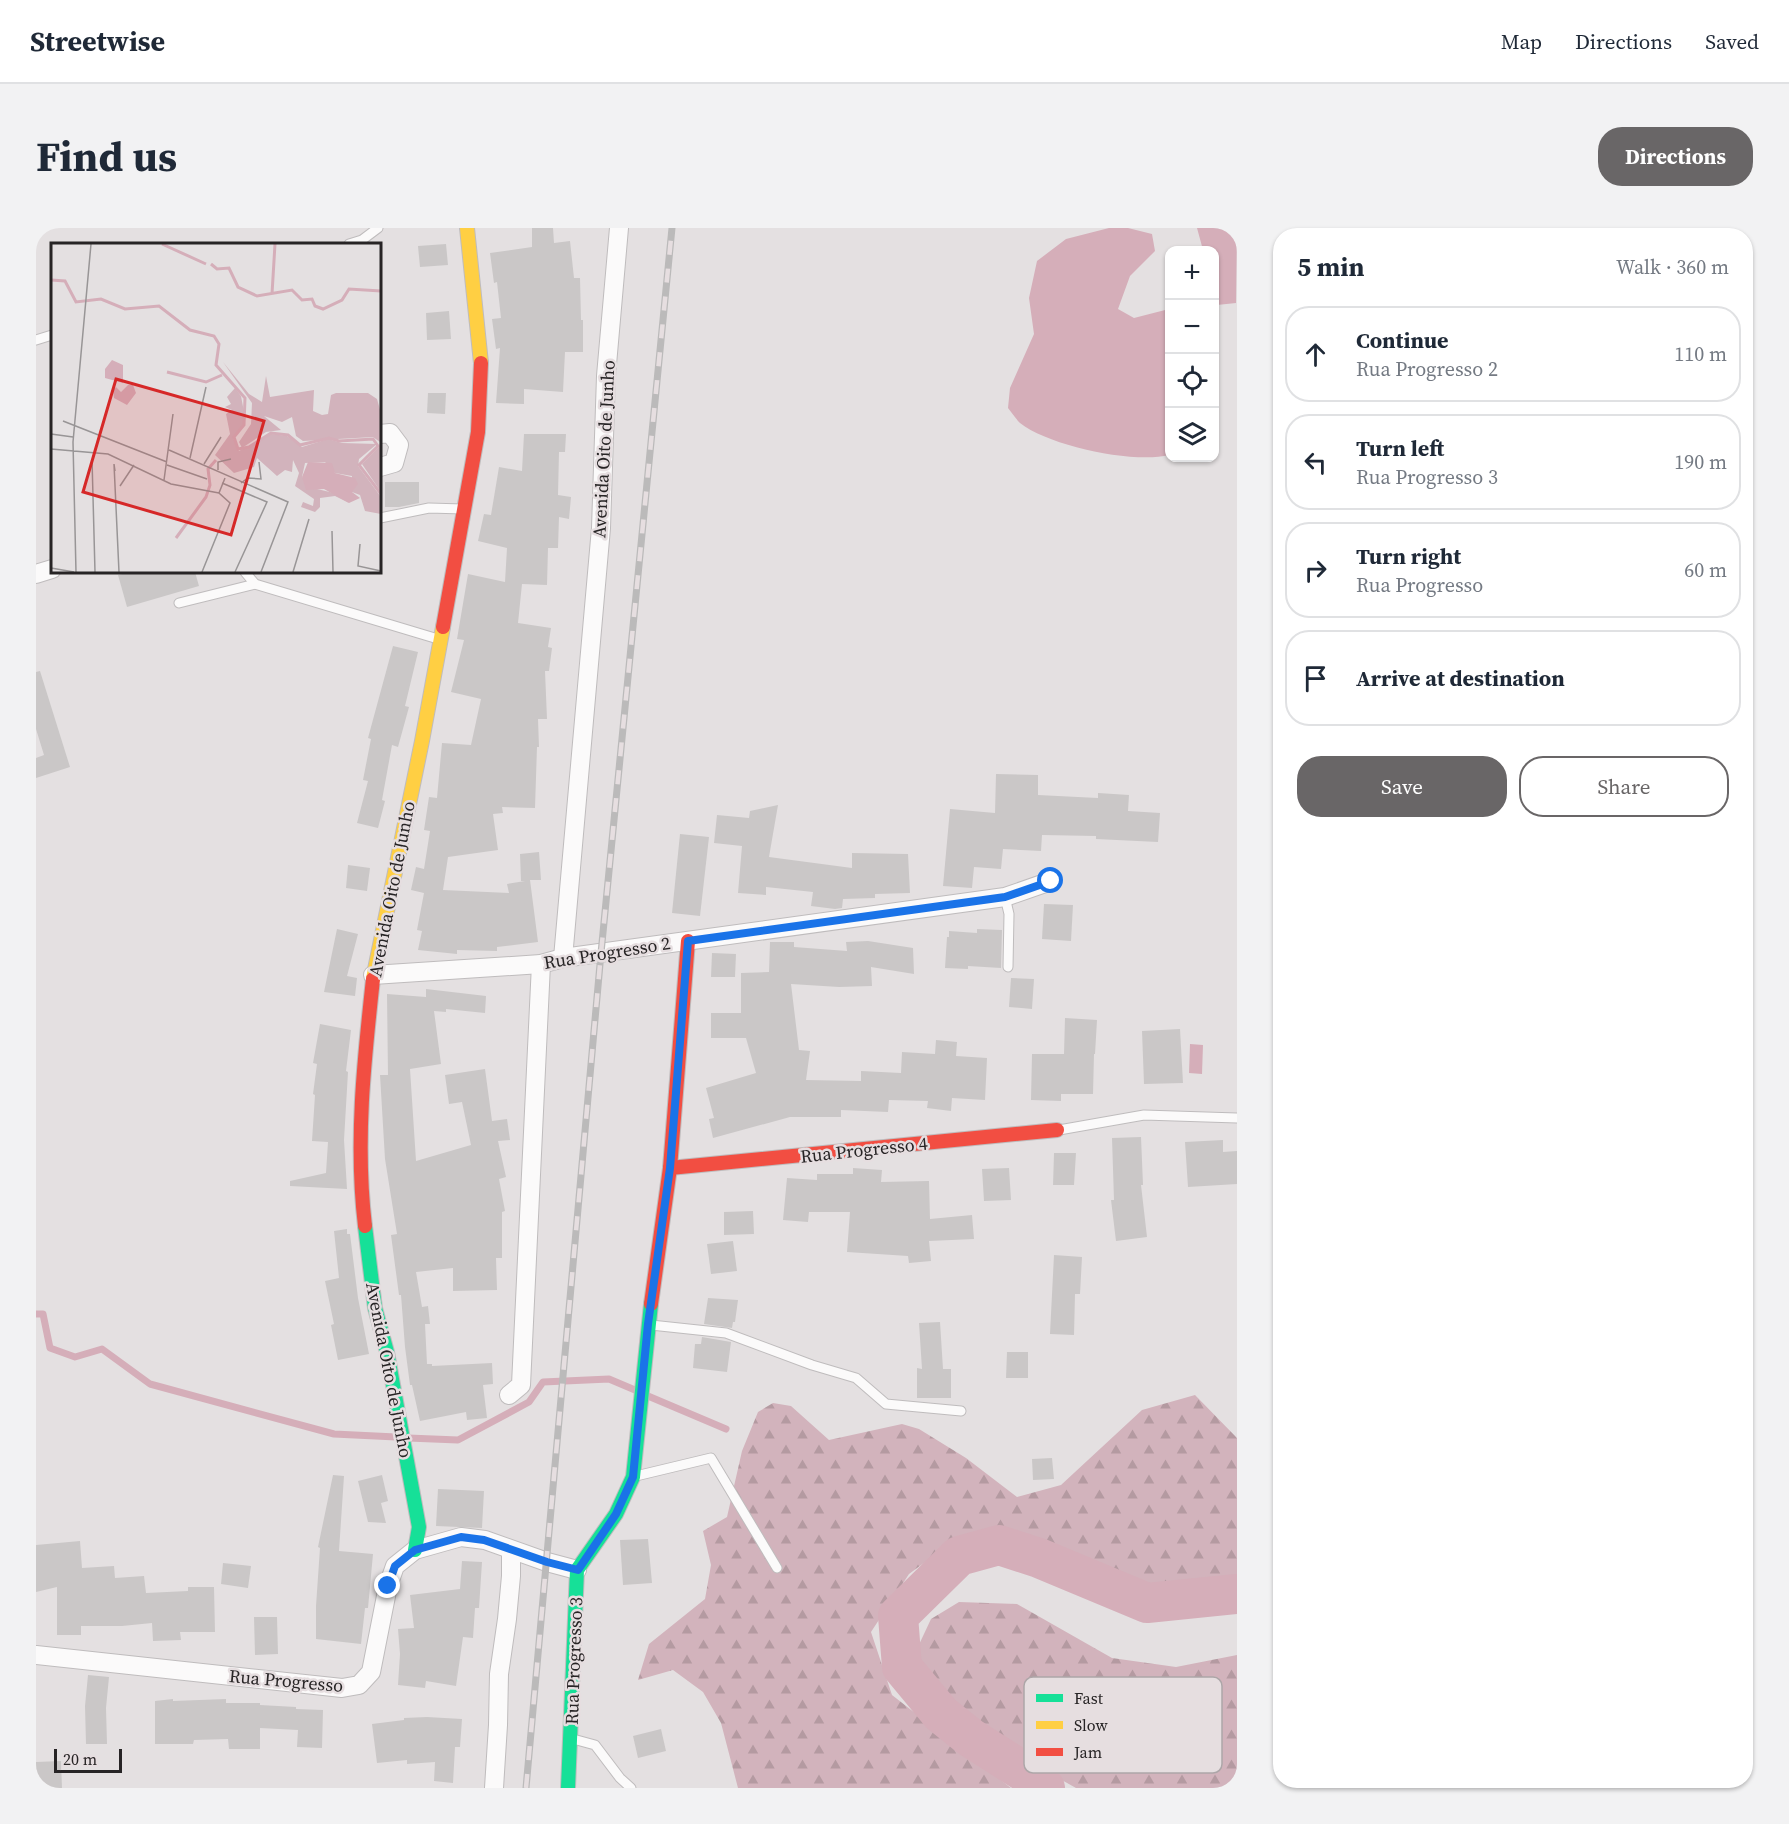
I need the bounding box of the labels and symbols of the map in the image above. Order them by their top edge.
inset map [51,243,381,573]
street label: Avenida Oito de Junho [586,359,621,539]
street label: Avenida Oito de Junho [362,799,421,979]
route start [1037,867,1063,893]
street label: Rua Progresso 2 [542,930,672,975]
street label: Rua Progresso 4 [799,1130,929,1169]
street label: Avenida Oito de Junho [360,1280,419,1460]
route end [374,1572,400,1598]
street label: Rua Progresso 3 [559,1597,588,1725]
street label: Rua Progresso [228,1663,344,1698]
legend [1024,1677,1222,1773]
text: Fast [1074,1687,1104,1709]
text: Slow [1074,1714,1109,1736]
text: Jam [1073,1741,1102,1763]
scale bar [54,1746,122,1774]

